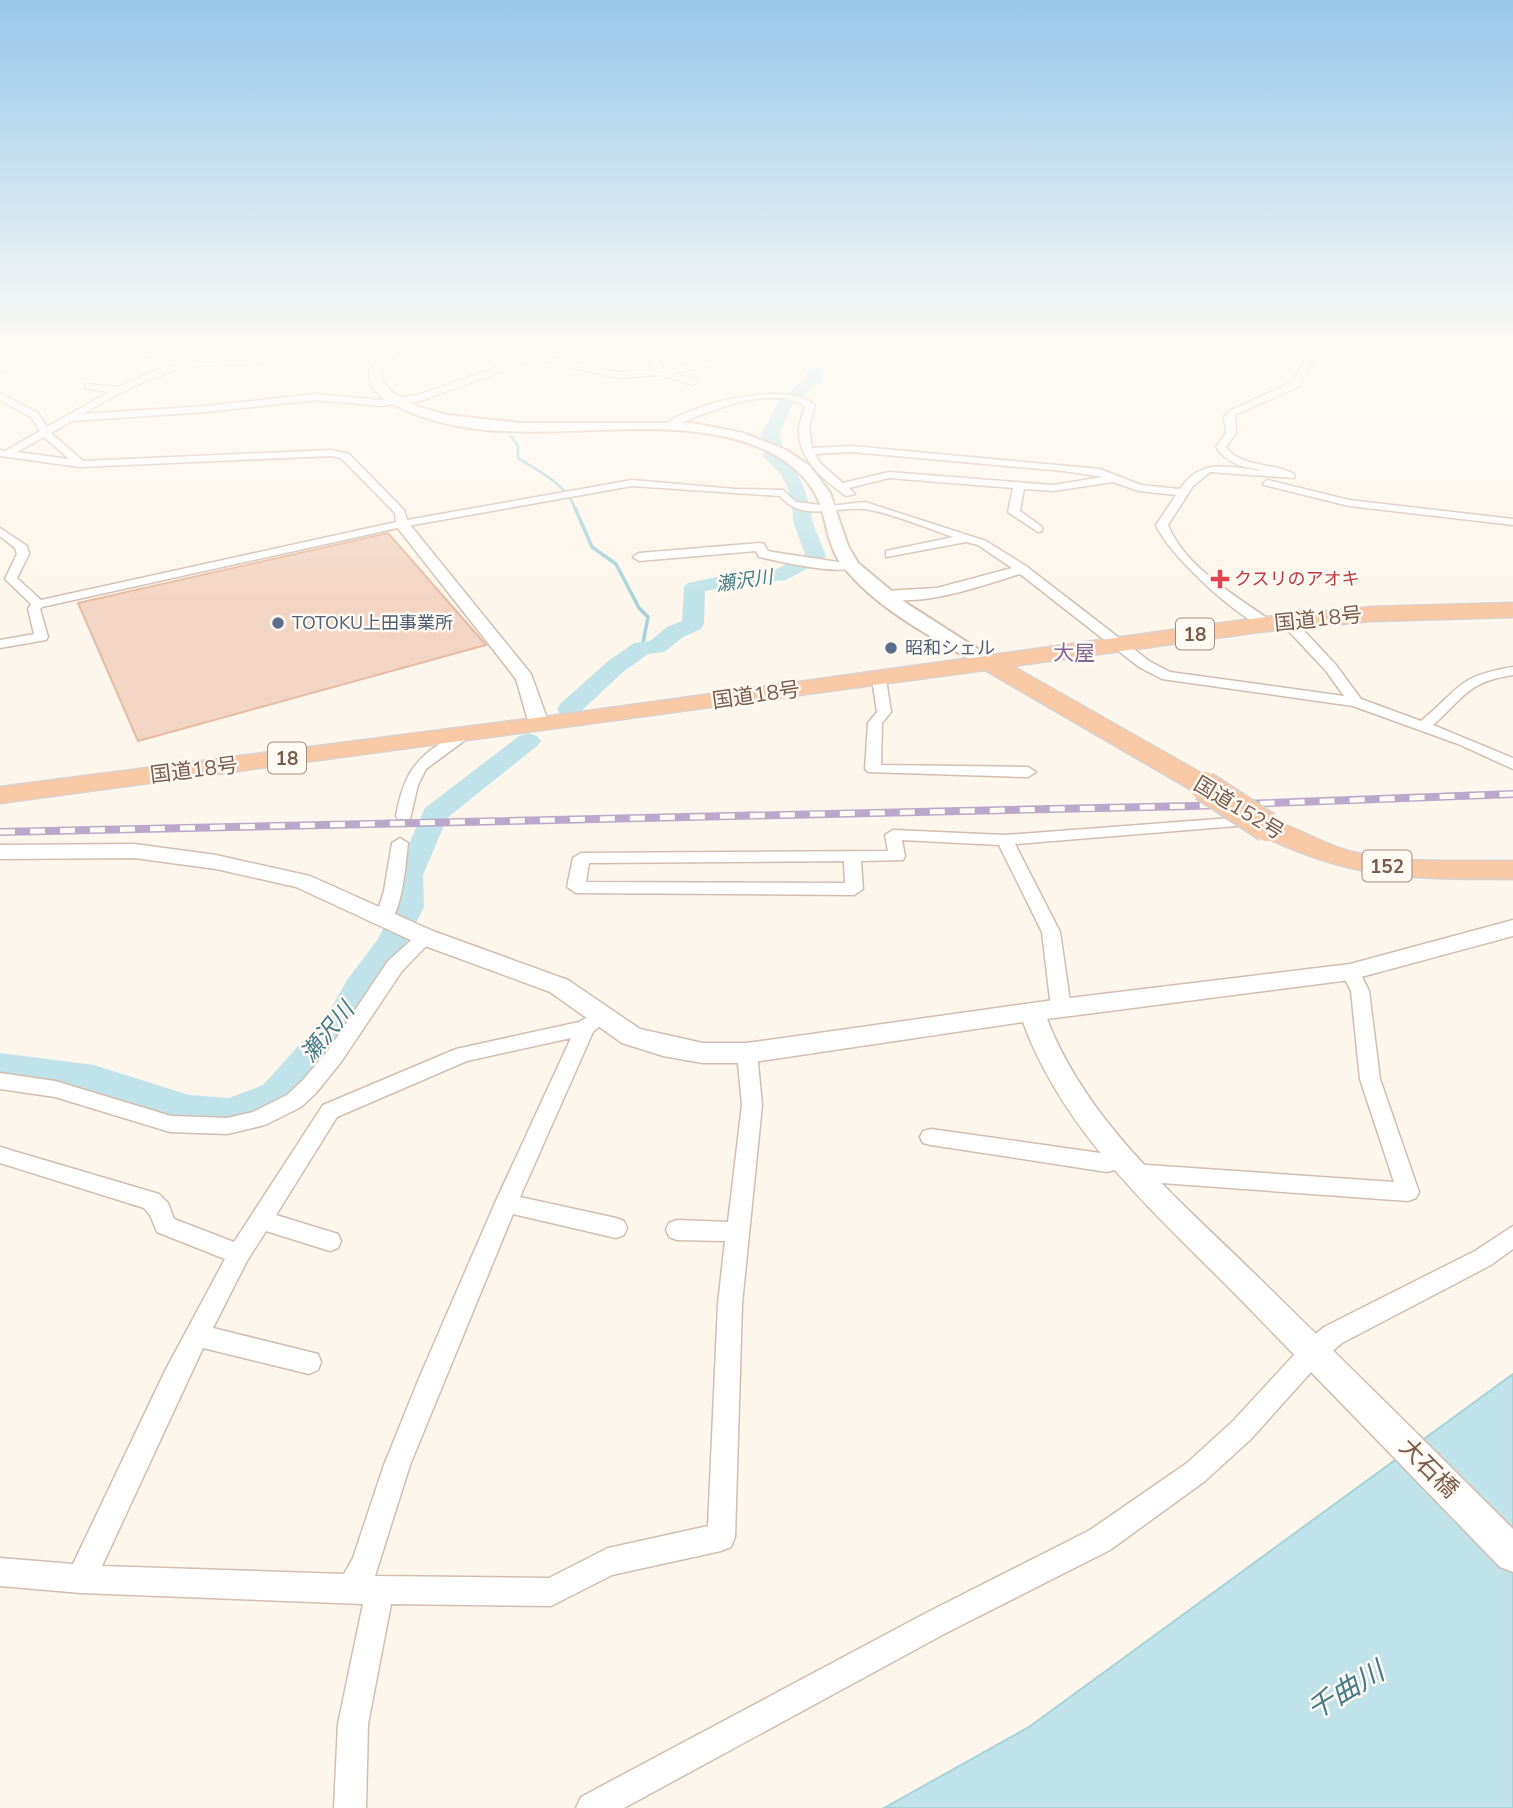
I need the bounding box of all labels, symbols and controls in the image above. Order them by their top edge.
water label: 瀬沢川 [714,564,776,598]
place label: クスリのアオキ [1234,567,1359,591]
marker: クスリのアオキ [1212,571,1228,587]
street label: 国道18号 [1273,600,1363,638]
place label: TOTOKU上田事業所 [292,611,453,635]
marker: TOTOKU上田事業所 [270,615,286,631]
road number: 18 [1176,618,1214,650]
place label: 昭和シェル [905,636,995,660]
district label: 大屋 [1053,639,1095,667]
marker: 昭和シェル [883,640,899,656]
street label: 国道18号 [710,675,802,715]
road number: 18 [268,743,306,774]
street label: 国道18号 [149,751,239,789]
street label: 国道152号 [1189,770,1289,846]
road number: 152 [1362,850,1412,881]
water label: 瀬沢川 [294,993,363,1069]
street label: 大石橋 [1392,1431,1466,1505]
water label: 千曲川 [1300,1651,1394,1729]

